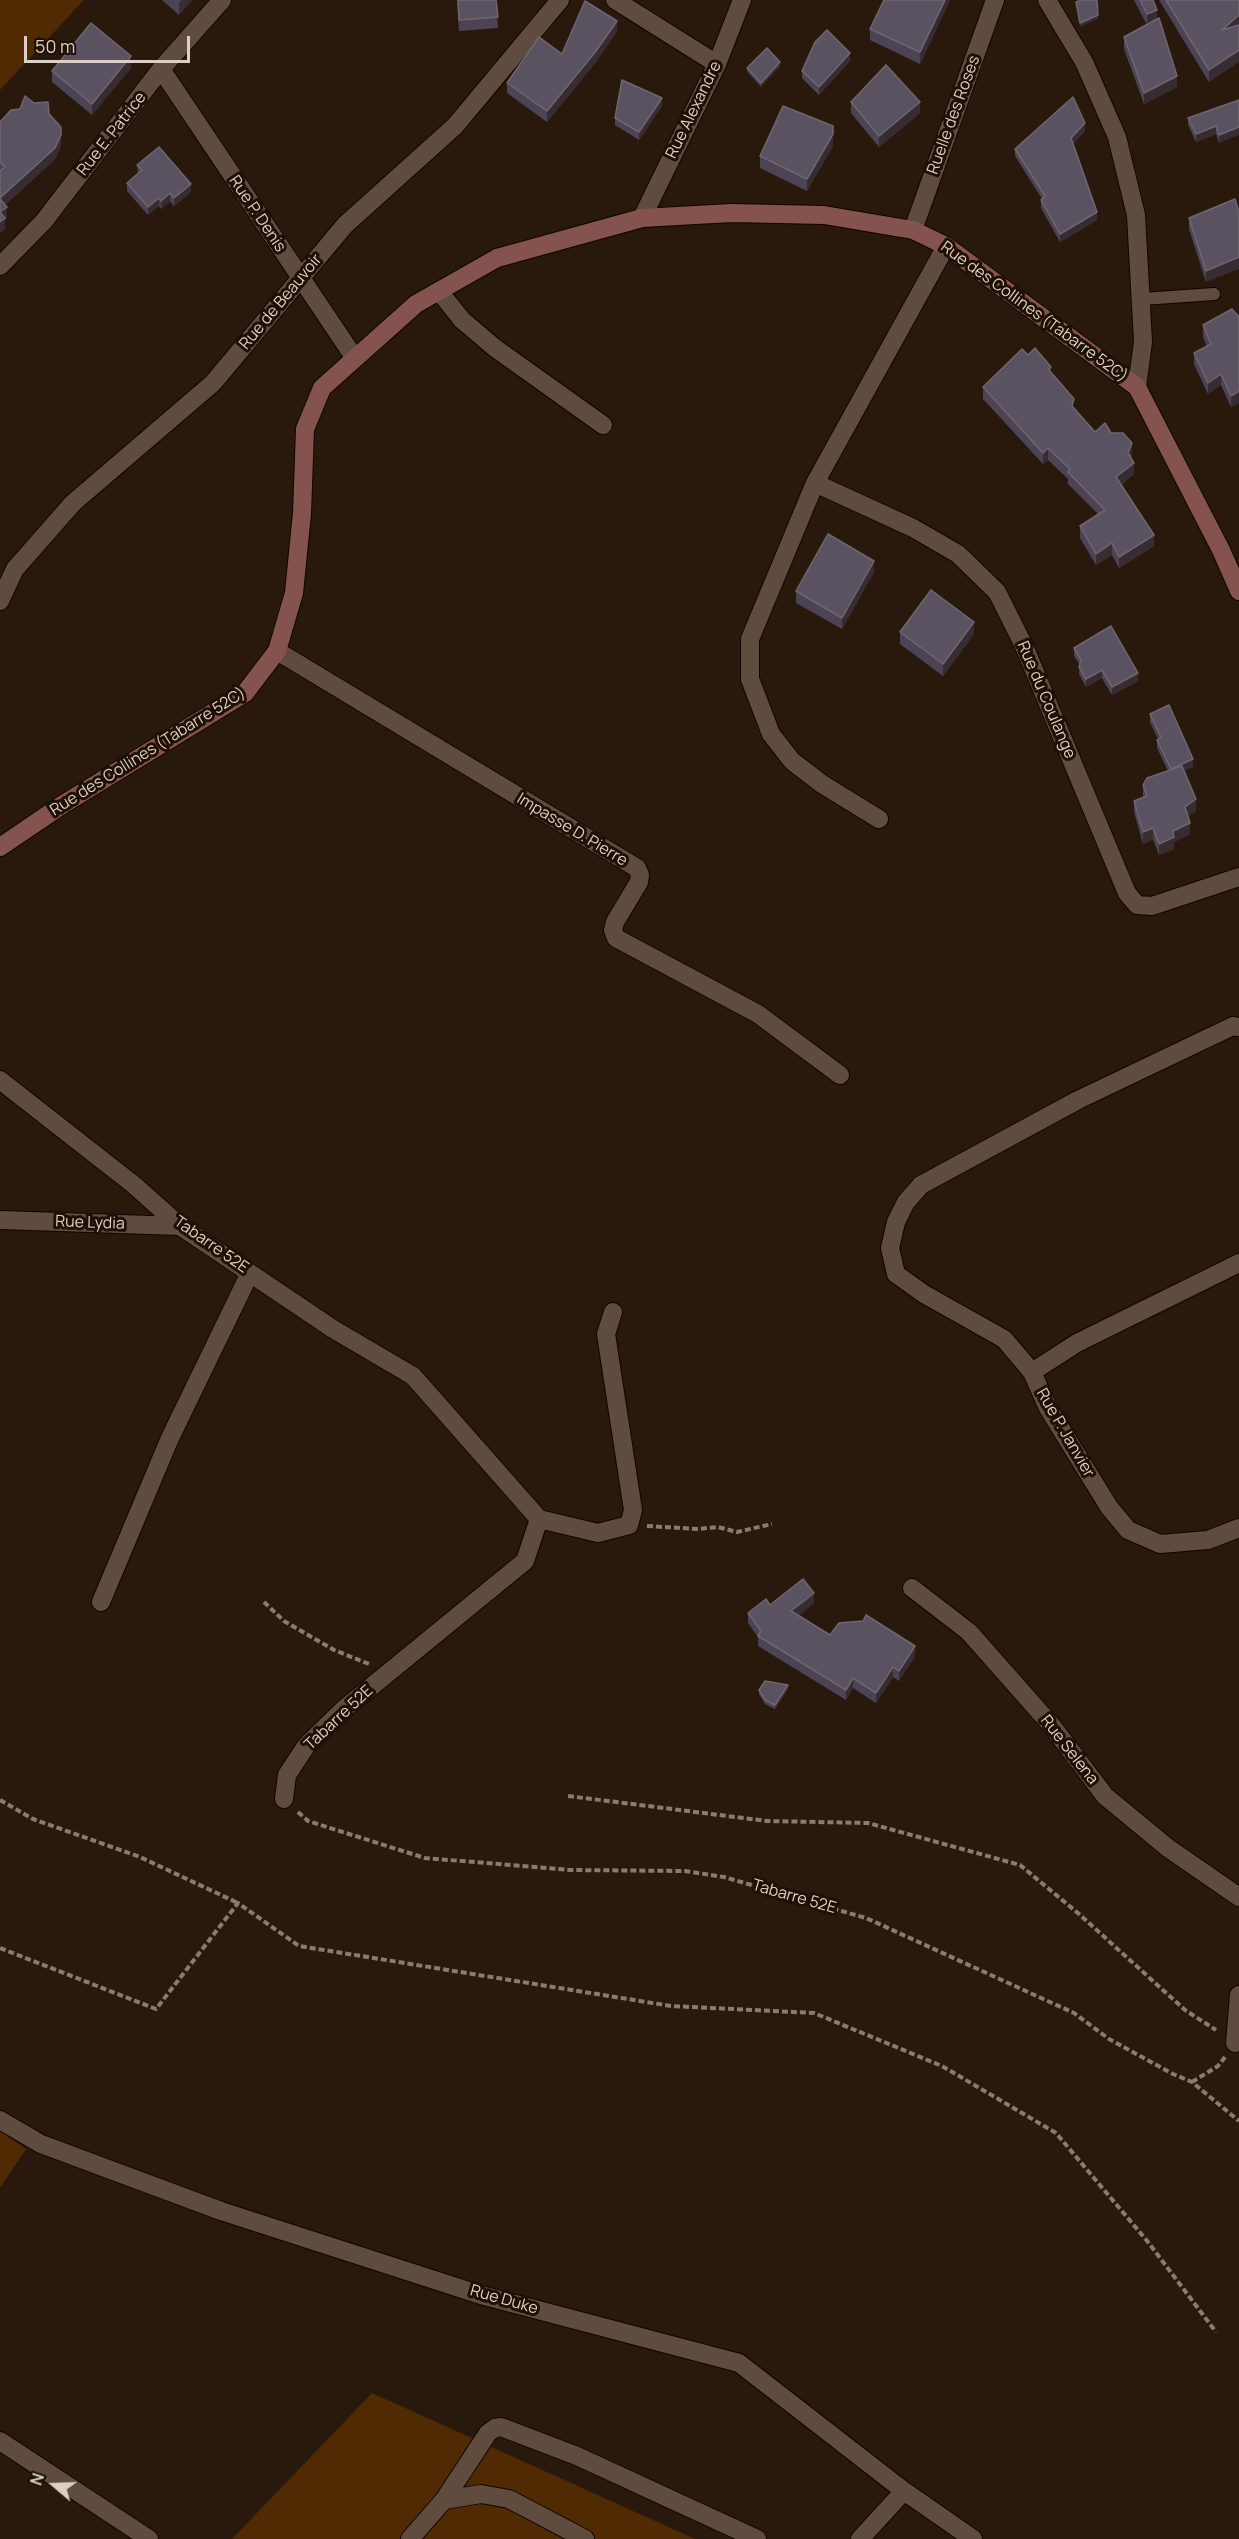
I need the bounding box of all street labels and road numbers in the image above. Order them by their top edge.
street label: Ruelle des Roses [924,53,984,177]
street label: Rue Alexandre [662,58,726,162]
street label: Rue E. Patrice [73,88,151,180]
street label: Rue P. Denis [224,172,290,256]
street label: Rue des Collines (Tabarre 52C) [937,238,1131,386]
street label: Rue de Beauvoir [236,251,326,353]
street label: Rue du Coulange [1013,638,1079,762]
street label: Rue des Collines (Tabarre 52C) [47,684,249,820]
street label: Impasse D. Pierre [513,789,631,871]
street label: Rue Lydia [55,1212,125,1234]
street label: Tabarre 52E [170,1212,252,1278]
street label: Rue P. Janvier [1032,1385,1098,1481]
street label: Tabarre 52E [301,1681,377,1755]
street label: Rue Selena [1036,1712,1102,1788]
street label: Tabarre 52E [750,1876,838,1918]
street label: Rue Duke [468,2281,540,2319]

